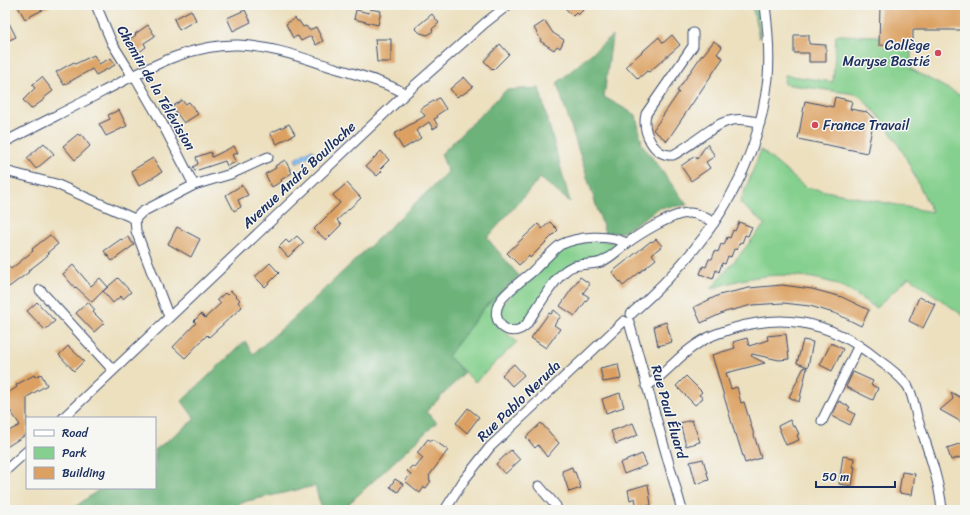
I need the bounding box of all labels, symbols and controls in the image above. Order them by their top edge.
street label: Chemin de la Télévision [110,20,202,156]
place label: Collège Maryse Bastié [842,33,930,74]
marker: Collège Maryse Bastié [933,48,943,58]
place label: France Travail [823,113,910,138]
street label: Avenue André Boulloche [235,115,362,236]
marker: France Travail [810,120,820,130]
street label: Rue Pablo Neruda [471,354,567,448]
street label: Rue Paul Éluard [644,362,695,463]
legend [26,417,156,489]
text: Road [62,422,89,444]
text: Park [62,442,87,464]
text: Building [62,462,105,484]
scale bar [816,463,895,489]
text: 50 m [822,466,849,488]

